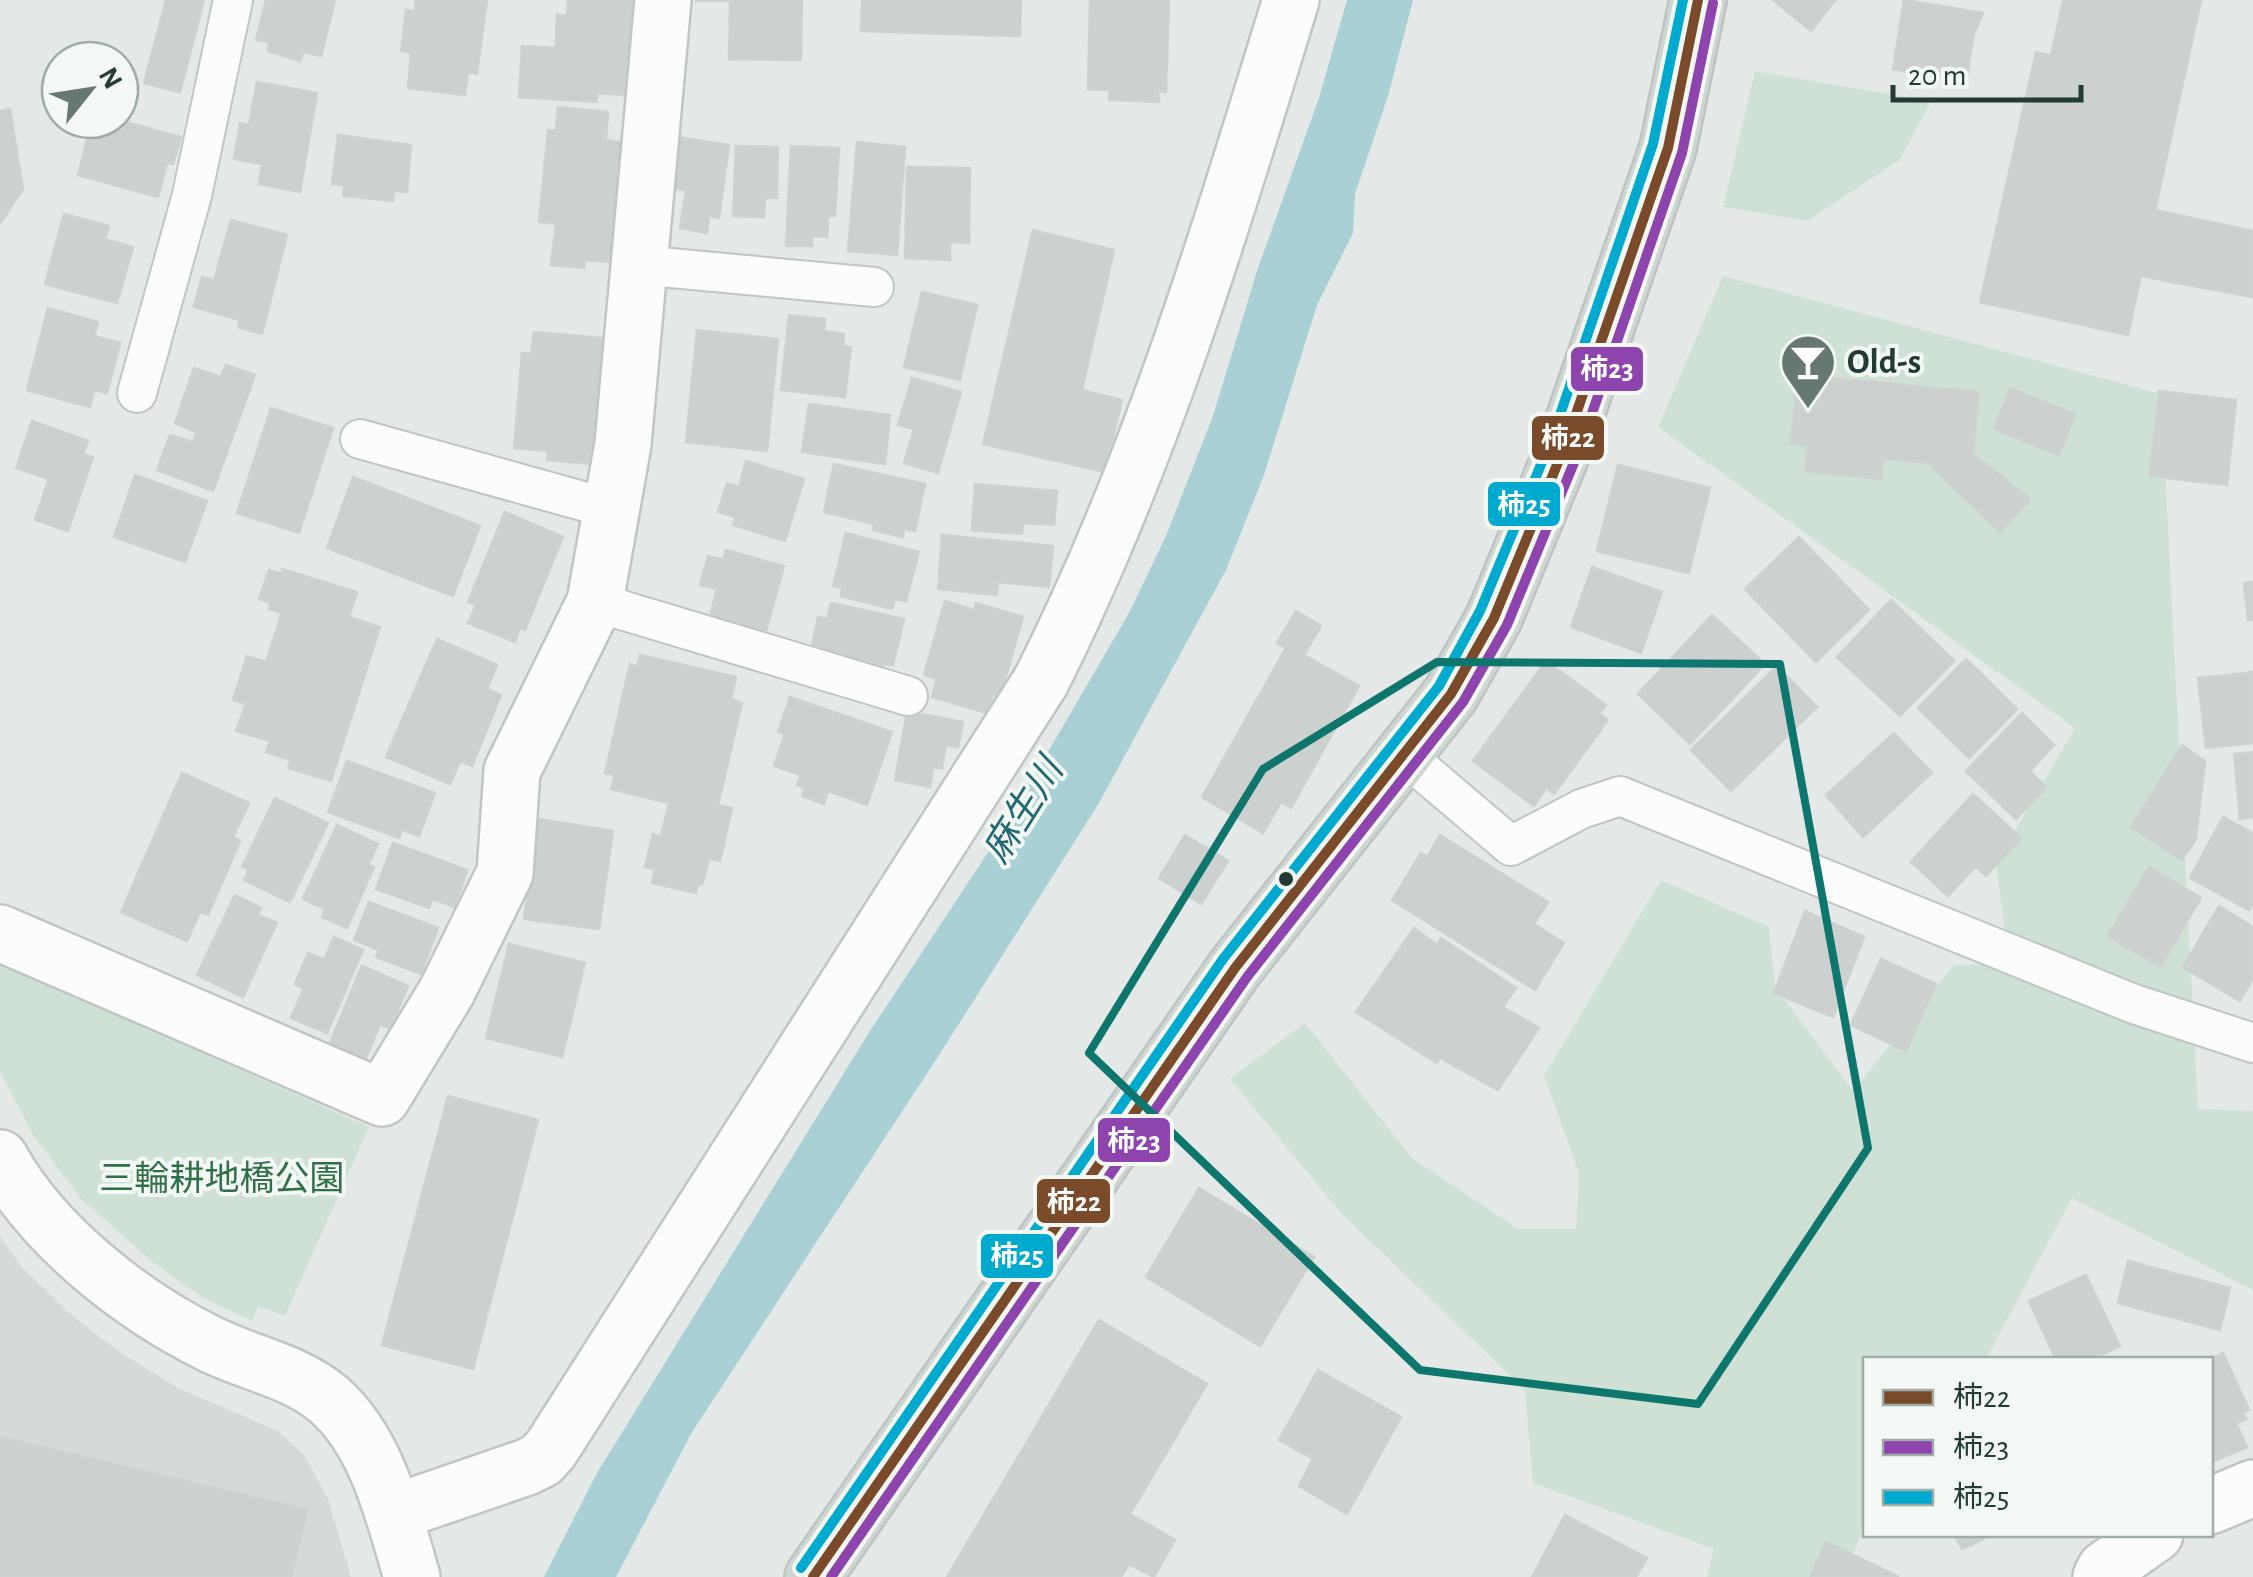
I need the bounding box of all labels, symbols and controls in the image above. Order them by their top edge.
north arrow [40,40,140,140]
scale bar [1893,40,2080,102]
text: 20 m [1908,61,1966,91]
text: N [93,63,127,94]
bar icon: Old-s [1778,332,1838,411]
line badge: 柿23 [1569,345,1645,393]
place label: Old-s [1847,345,1921,380]
text: 柿23 [1580,354,1634,384]
line badge: 柿22 [1530,414,1606,462]
text: 柿22 [1541,423,1595,453]
line badge: 柿25 [1486,480,1562,528]
text: 柿25 [1497,490,1551,520]
water label: 麻生川 [976,748,1072,869]
unlabelled marker [1276,869,1296,889]
line badge: 柿23 [1096,1116,1172,1164]
text: 柿23 [1107,1126,1161,1156]
park label: 三輪耕地橋公園 [99,1160,345,1197]
line badge: 柿22 [1035,1177,1112,1225]
text: 柿22 [1047,1187,1101,1217]
line badge: 柿25 [979,1232,1055,1280]
text: 柿25 [990,1241,1044,1271]
legend [1863,1357,2213,1537]
text: 柿22 [1953,1381,2010,1413]
text: 柿23 [1953,1431,2009,1463]
text: 柿25 [1953,1481,2009,1513]

